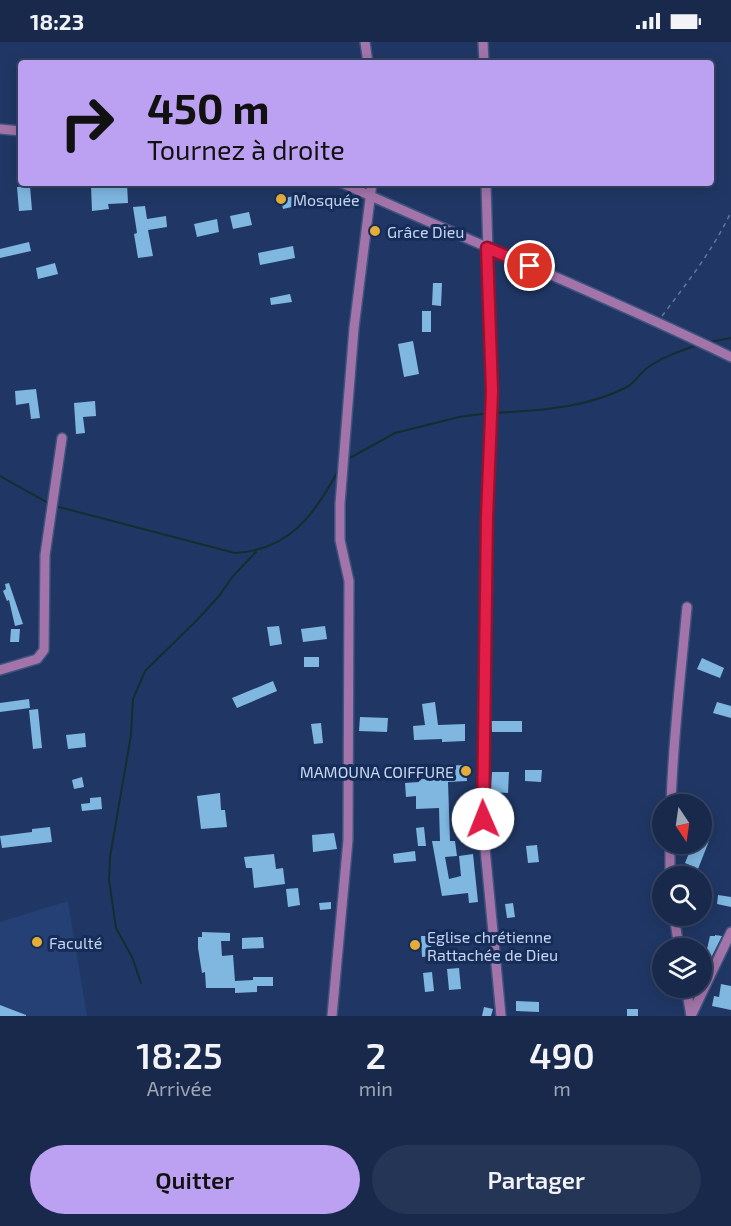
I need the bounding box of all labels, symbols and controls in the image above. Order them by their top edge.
text: 18:23 [30,8,84,34]
text: 450 m [147,82,270,132]
icon: right [48,84,126,162]
text: Tournez à droite [147,133,345,165]
place label: Mosquée [293,190,360,209]
marker: Mosquée [274,192,288,206]
place label: Grâce Dieu [387,222,464,241]
marker: Grâce Dieu [368,224,382,238]
pin [504,240,555,291]
icon: arrive [513,249,546,282]
place label: MAMOUNA COIFFURE [300,762,454,781]
marker: MAMOUNA COIFFURE [459,764,473,778]
position arrow [451,787,515,851]
north arrow [652,794,712,854]
map controls [652,794,712,998]
button: search [652,866,712,926]
place label: Eglise chrétienne Rattachée de Dieu [427,927,558,964]
place label: Faculté [49,933,102,952]
marker: Faculté [30,935,44,949]
marker: Eglise chrétienne Rattachée de Dieu [408,938,422,952]
button: layers [652,938,712,998]
text: 18:25 [136,1033,223,1076]
text: 2 [365,1033,386,1076]
text: 490 [529,1033,595,1076]
text: Arrivée [147,1076,212,1100]
text: min [359,1076,393,1100]
text: m [553,1076,571,1100]
button: Quitter [30,1145,360,1214]
button: Partager [372,1145,701,1214]

